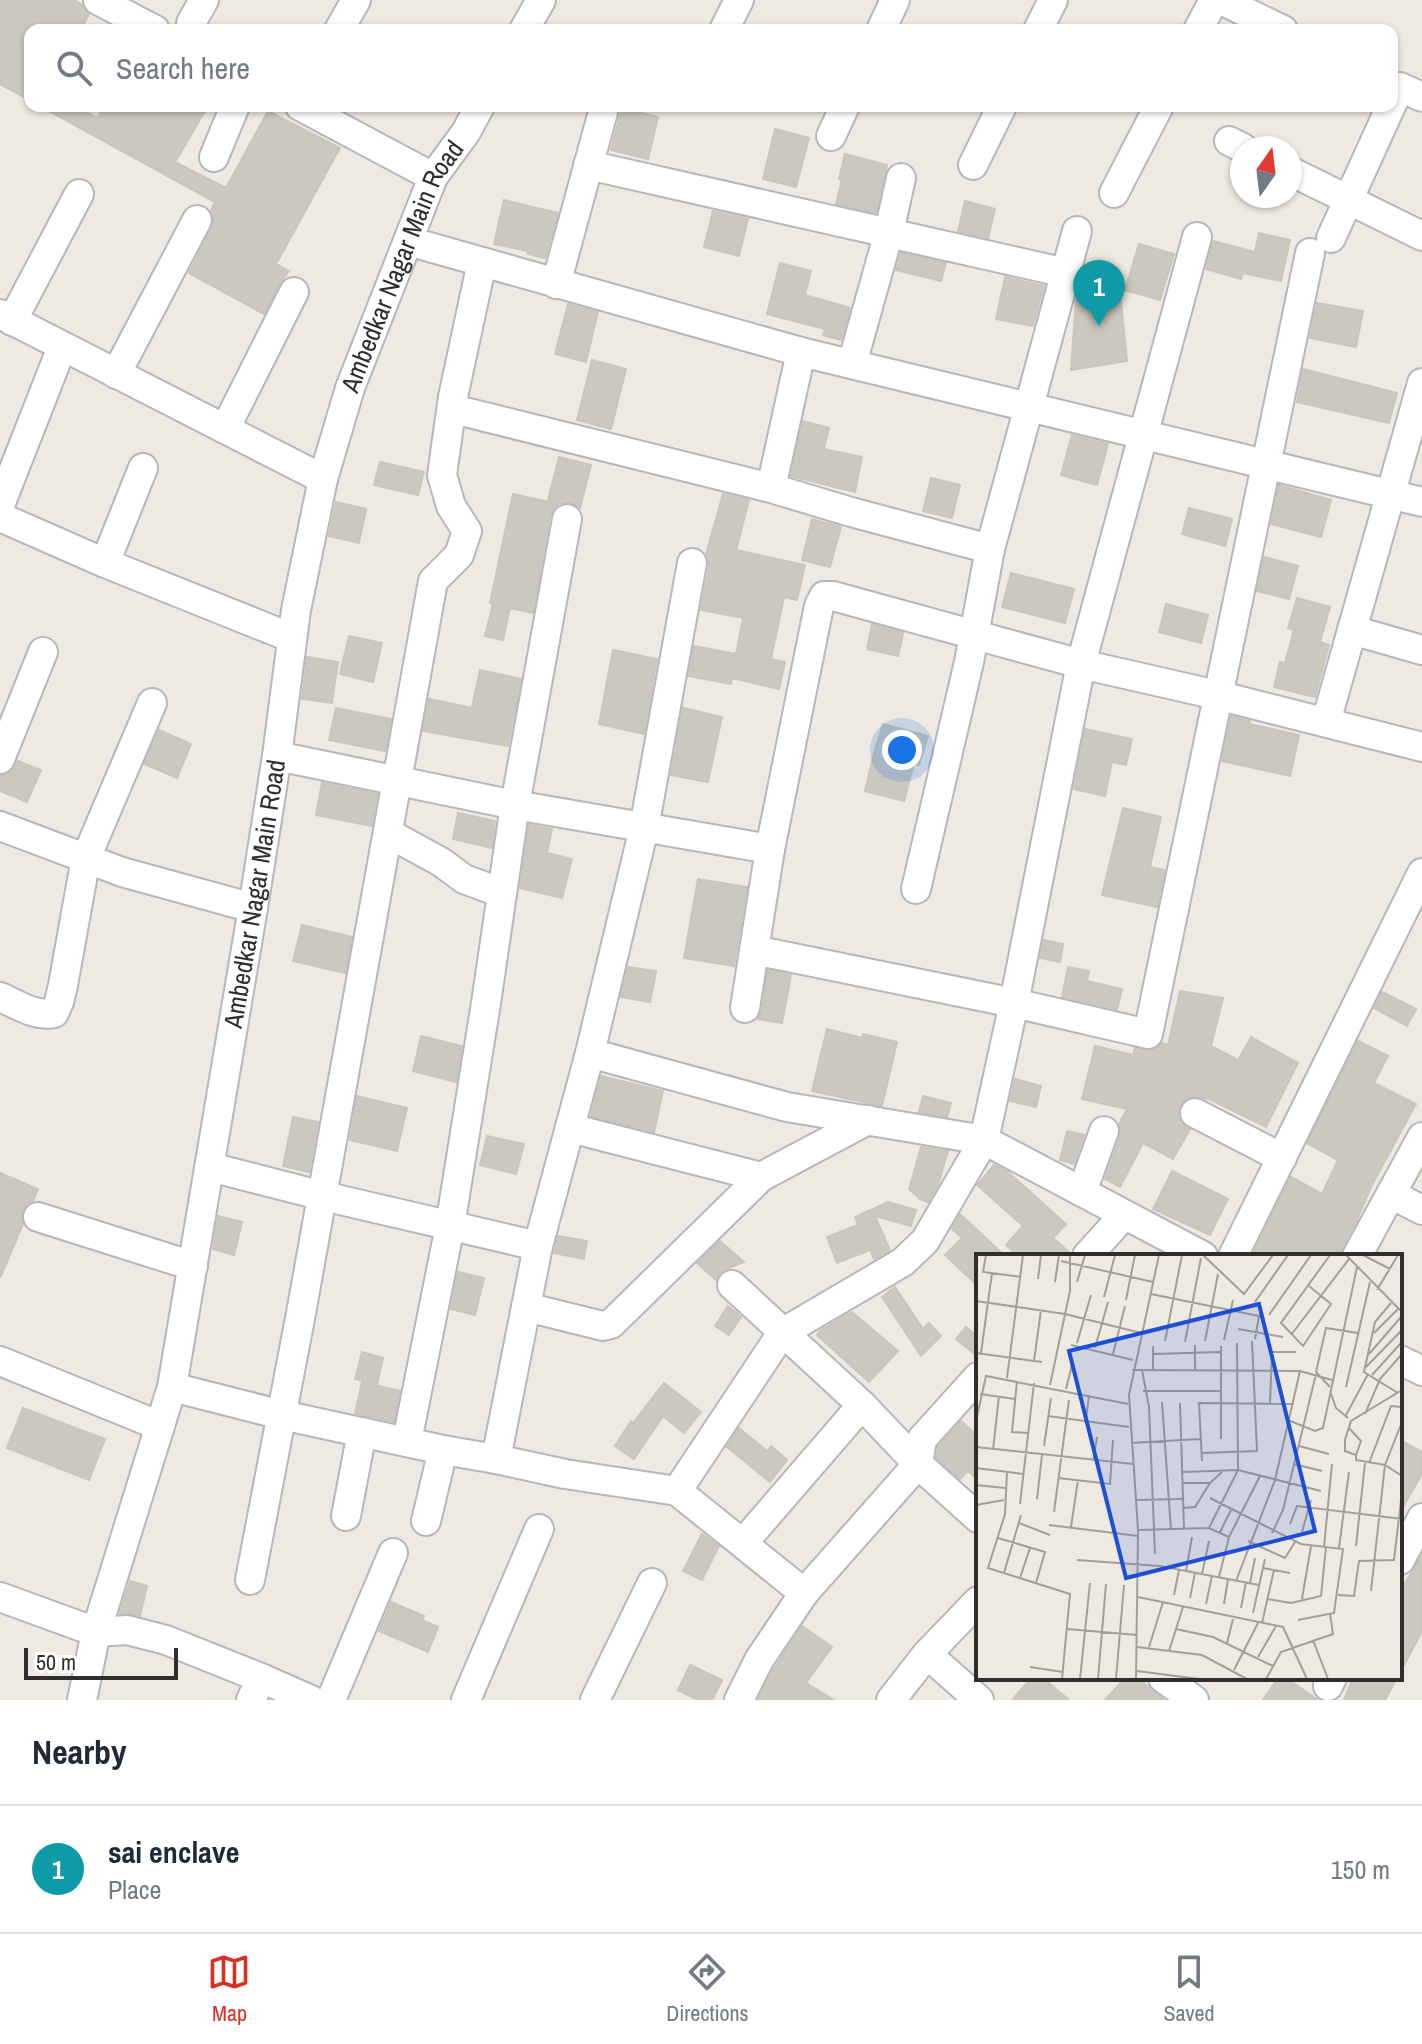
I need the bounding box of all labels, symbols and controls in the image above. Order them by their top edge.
search box [24,24,1398,112]
icon: search [52,46,96,90]
text: Search here [116,48,250,88]
street label: Ambedkar Nagar Main Road [332,133,471,398]
north arrow [1230,136,1302,208]
pin: 1 [1073,260,1125,326]
your location [882,730,922,770]
street label: Ambedkar Nagar Main Road [215,757,293,1032]
inset map [976,1254,1402,1680]
scale bar [24,1644,178,1680]
text: 50 m [36,1647,76,1677]
text: Nearby [32,1729,127,1775]
text: sai enclave [108,1832,239,1872]
text: 1 [52,1852,64,1887]
text: 150 m [1331,1852,1390,1887]
text: Place [108,1872,161,1907]
tab: Map [207,1950,251,2028]
tab: Directions [666,1950,749,2028]
tab: Saved [1163,1950,1215,2028]

